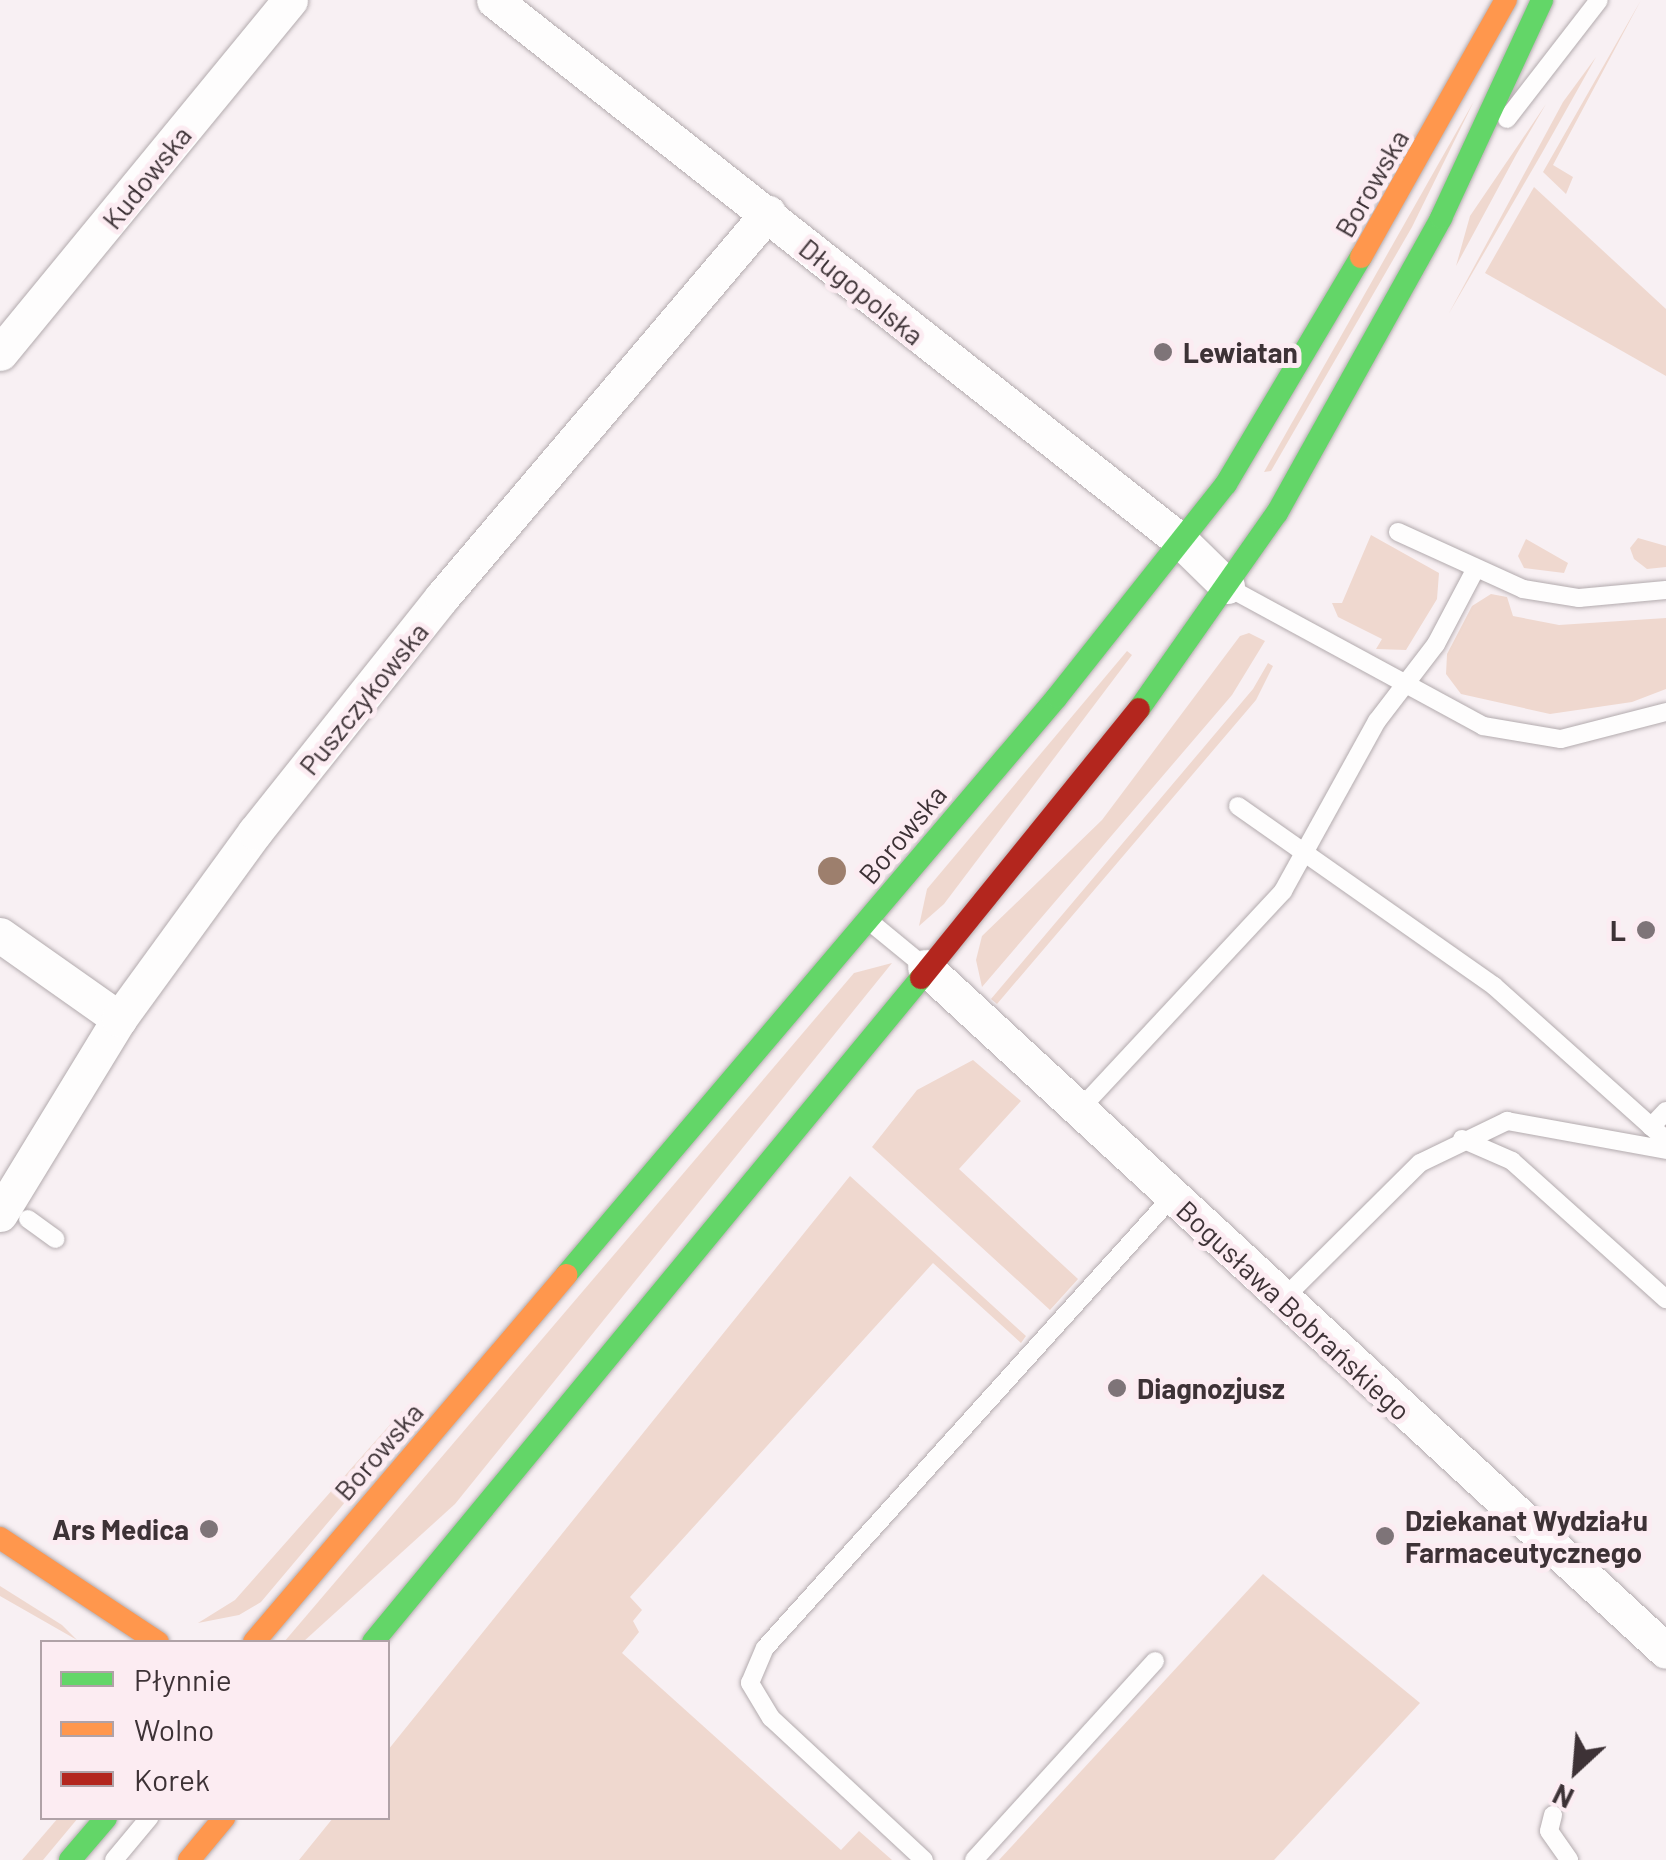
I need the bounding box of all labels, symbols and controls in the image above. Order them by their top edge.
street label: Kudowska [94,119,198,235]
street label: Borowska [1327,123,1415,243]
street label: Długopolska [793,231,931,351]
place label: Lewiatan [1183,335,1298,369]
marker: Lewiatan [1152,341,1174,363]
street label: Puszczykowska [291,615,435,781]
street label: Borowska [851,778,953,890]
place label: L [1610,913,1626,947]
marker: L [1635,919,1657,941]
street label: Bogusława Bobrańskiego [1170,1193,1418,1427]
place label: Diagnozjusz [1137,1371,1285,1405]
marker: Diagnozjusz [1106,1377,1128,1399]
street label: Borowska [326,1395,430,1507]
place label: Dziekanat Wydziału Farmaceutycznego [1405,1503,1648,1569]
place label: Ars Medica [52,1512,189,1546]
marker: Ars Medica [198,1518,220,1540]
marker: Dziekanat Wydziału Farmaceutycznego [1374,1525,1396,1547]
legend [40,1640,390,1820]
text: Płynnie [134,1661,232,1697]
text: Wolno [134,1711,214,1747]
north arrow [1526,1720,1626,1820]
text: Korek [134,1761,210,1797]
text: N [1547,1778,1579,1816]

